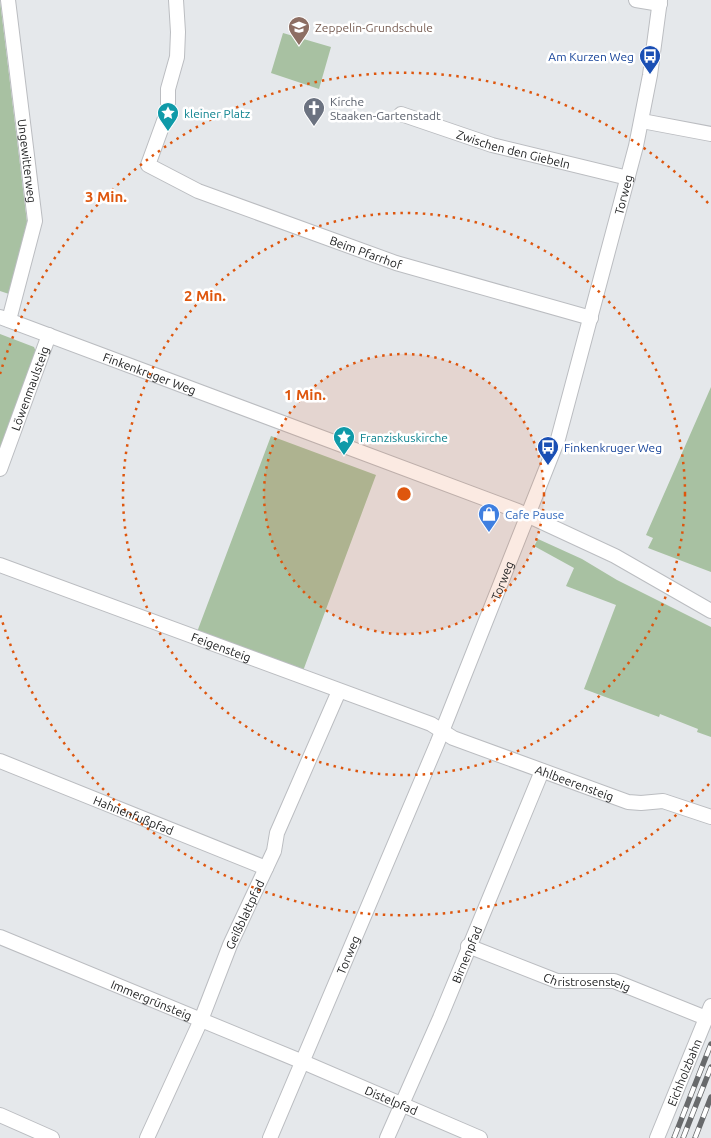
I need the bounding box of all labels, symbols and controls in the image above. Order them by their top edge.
school or university icon: Zeppelin-Grundschule [287,15,311,46]
place label: Zeppelin-Grundschule [315,21,433,34]
bus stop icon: Am Kurzen Weg [638,44,662,75]
place label: Am Kurzen Weg [548,50,634,63]
place label: Kirche Staaken-Gartenstadt [330,95,441,122]
church icon: Kirche Staaken-Gartenstadt [302,96,326,127]
place icon: kleiner Platz [156,101,180,132]
place label: kleiner Platz [184,107,251,120]
street label: Ungewitterweg [16,118,39,204]
street label: Zwischen den Giebeln [455,127,572,170]
street label: Torweg [612,173,635,216]
text: 3 Min. [85,188,127,205]
street label: Beim Pfarrhof [328,233,404,271]
text: 2 Min. [184,287,226,304]
street label: Löwenmaulsteig [8,344,51,432]
street label: Finkenkruger Weg [102,350,198,396]
text: 1 Min. [284,386,326,403]
place icon: Franziskuskirche [332,425,356,456]
place label: Franziskuskirche [360,431,448,444]
bus stop icon: Finkenkruger Weg [536,435,560,466]
place label: Finkenkruger Weg [564,441,662,454]
centre of rings [395,485,413,503]
shop icon: Cafe Pause [477,502,501,533]
place label: Cafe Pause [505,508,564,521]
street label: Torweg [488,559,515,602]
street label: Feigensteig [190,630,253,664]
street label: Ahlbeerensteig [534,762,616,803]
street label: Hahnenfußpfad [92,793,176,837]
street label: Geißblattpfad [222,877,266,951]
street label: Birnenpfad [449,924,484,985]
street label: Torweg [334,933,362,976]
street label: Christrosensteig [542,970,633,994]
street label: Immergrünsteig [109,977,194,1022]
street label: Eichholzbahn [664,1037,703,1108]
street label: Distelpfad [363,1083,420,1117]

